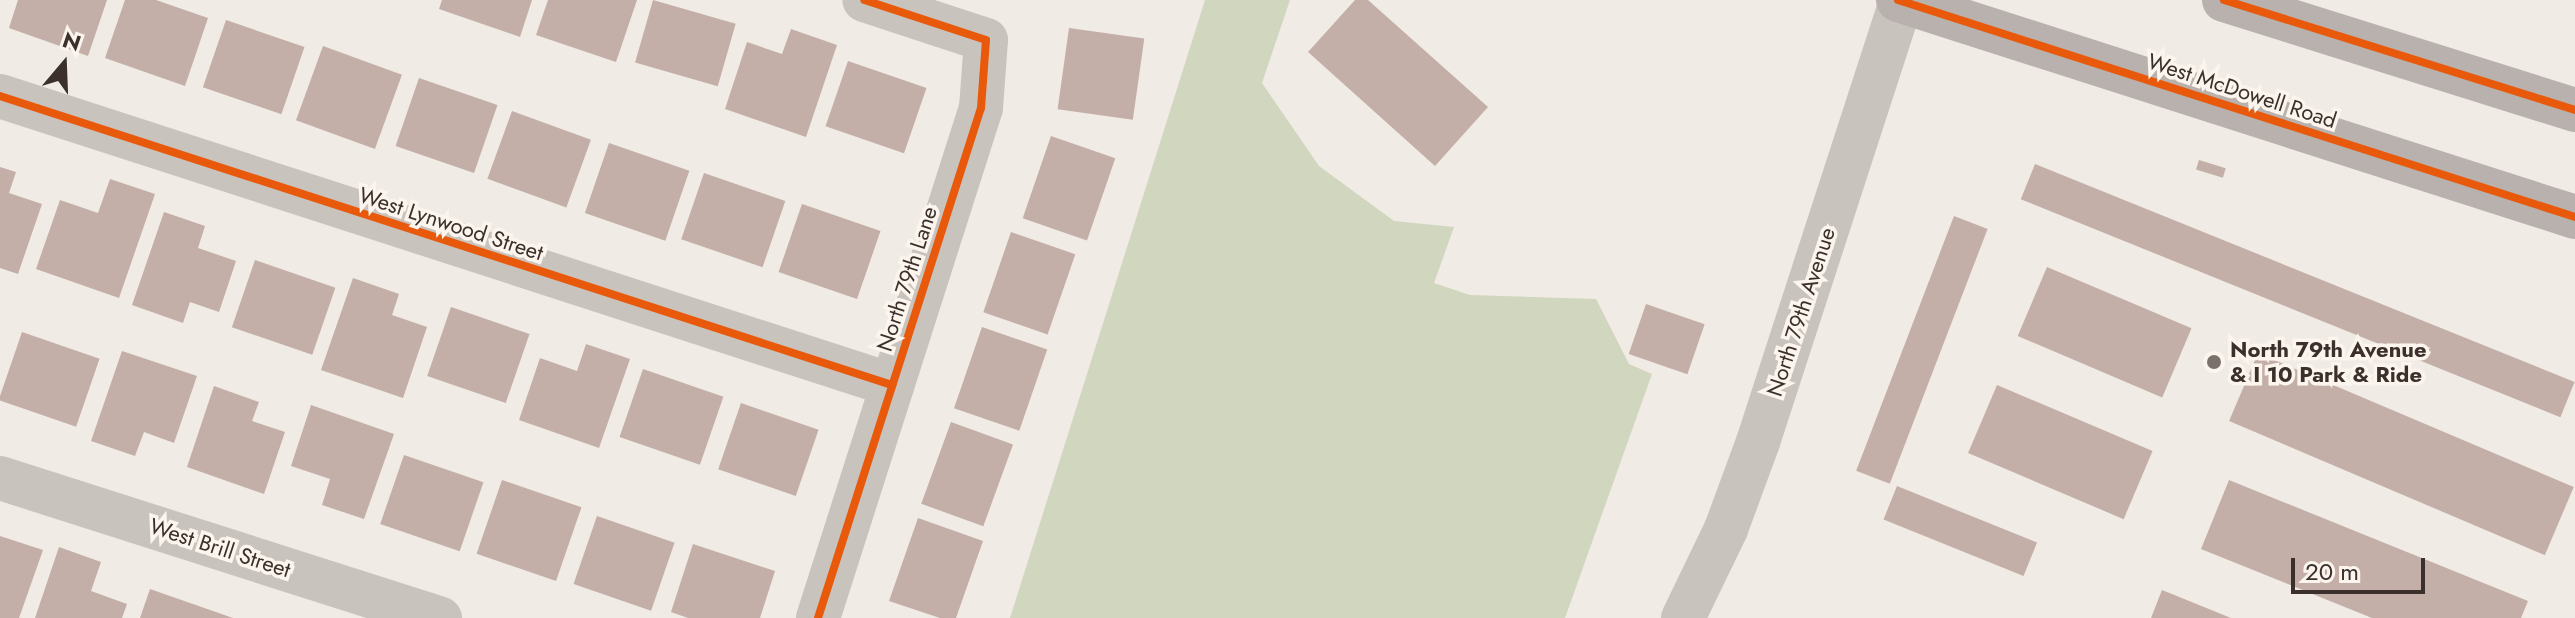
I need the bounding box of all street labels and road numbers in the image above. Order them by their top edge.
street label: West McDowell Road [2144,48,2340,134]
street label: West Lynwood Street [355,182,547,266]
street label: North 79th Lane [871,203,943,355]
street label: North 79th Avenue [1761,224,1841,400]
street label: West Brill Street [146,513,294,583]

